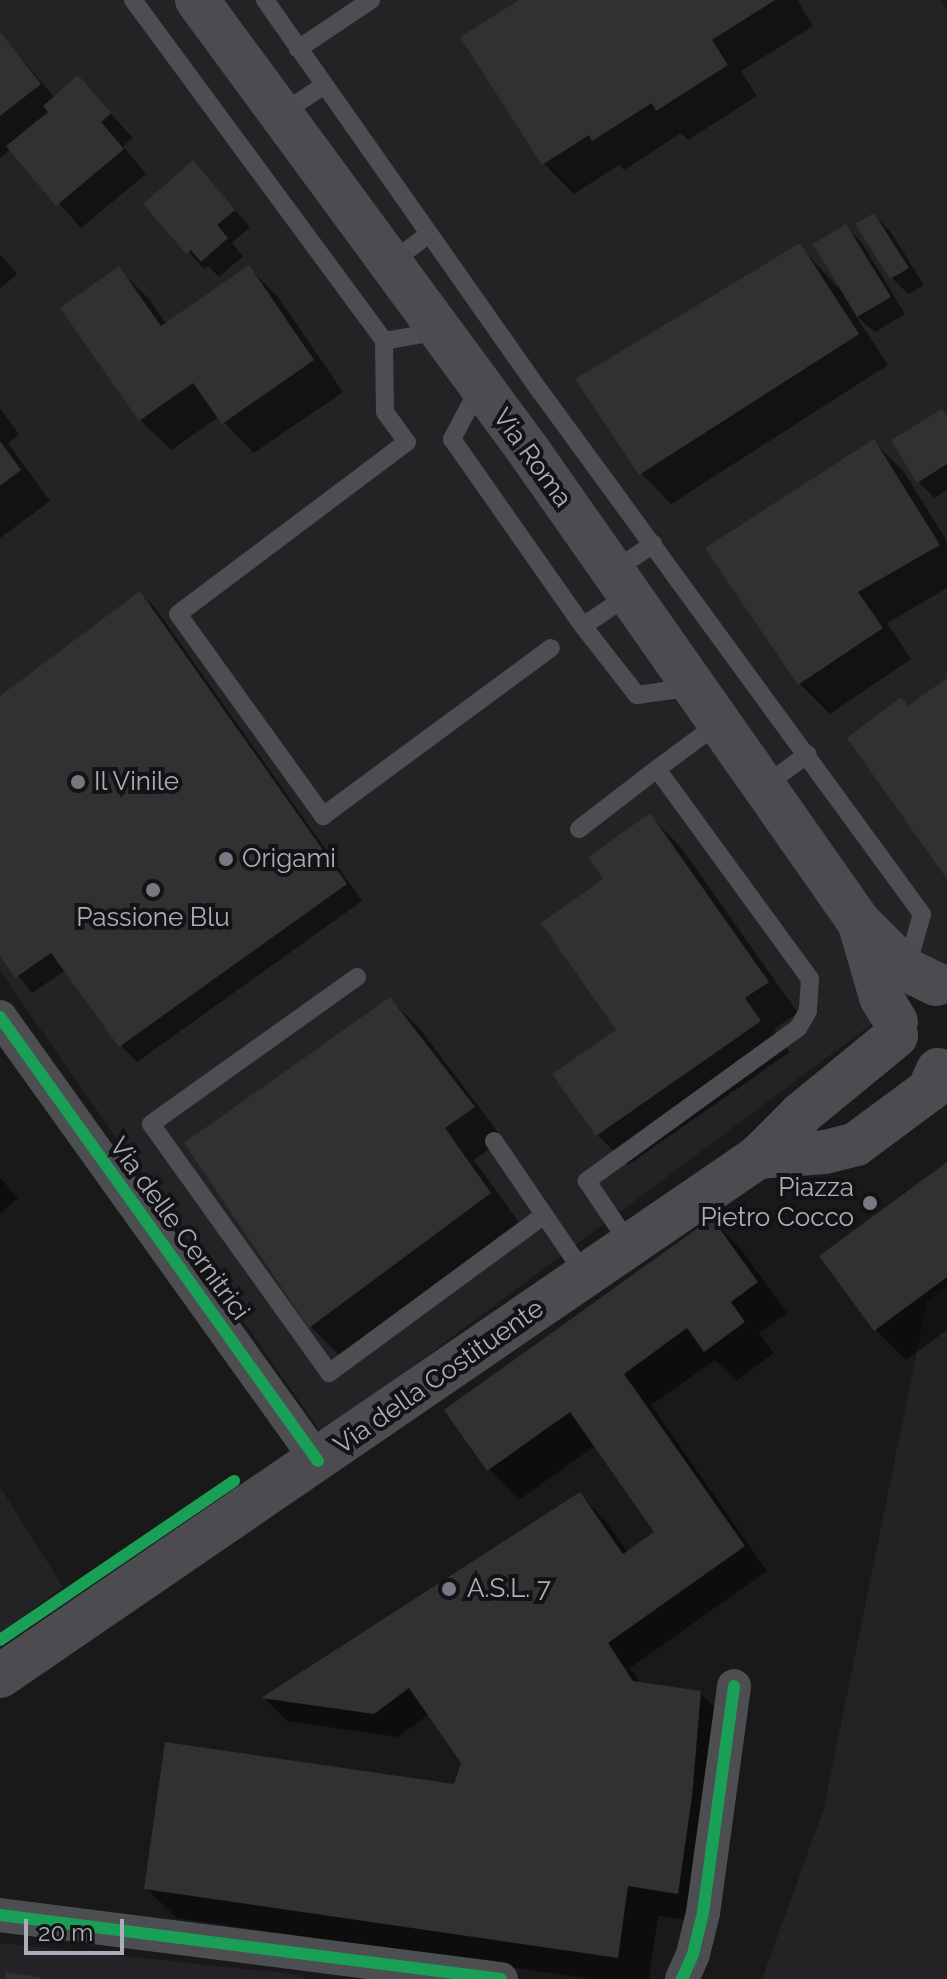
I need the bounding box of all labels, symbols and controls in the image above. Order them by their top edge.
street label: Via Roma [486,403,578,513]
place label: Il Vinile [94,766,181,798]
marker: Il Vinile [69,773,87,791]
place label: Origami [242,843,336,875]
marker: Origami [217,850,235,868]
marker: Passione Blu [144,881,162,899]
place label: Passione Blu [76,902,230,934]
street label: Via delle Cernitrici [102,1132,256,1326]
place label: Piazza Pietro Cocco [700,1172,854,1234]
marker: Piazza Pietro Cocco [861,1194,879,1212]
street label: Via della Costituente [328,1293,550,1461]
place label: A.S.L. 7 [467,1573,551,1605]
marker: A.S.L. 7 [438,1578,460,1600]
scale bar [28,1903,128,1953]
text: 20 m [38,1918,93,1947]

